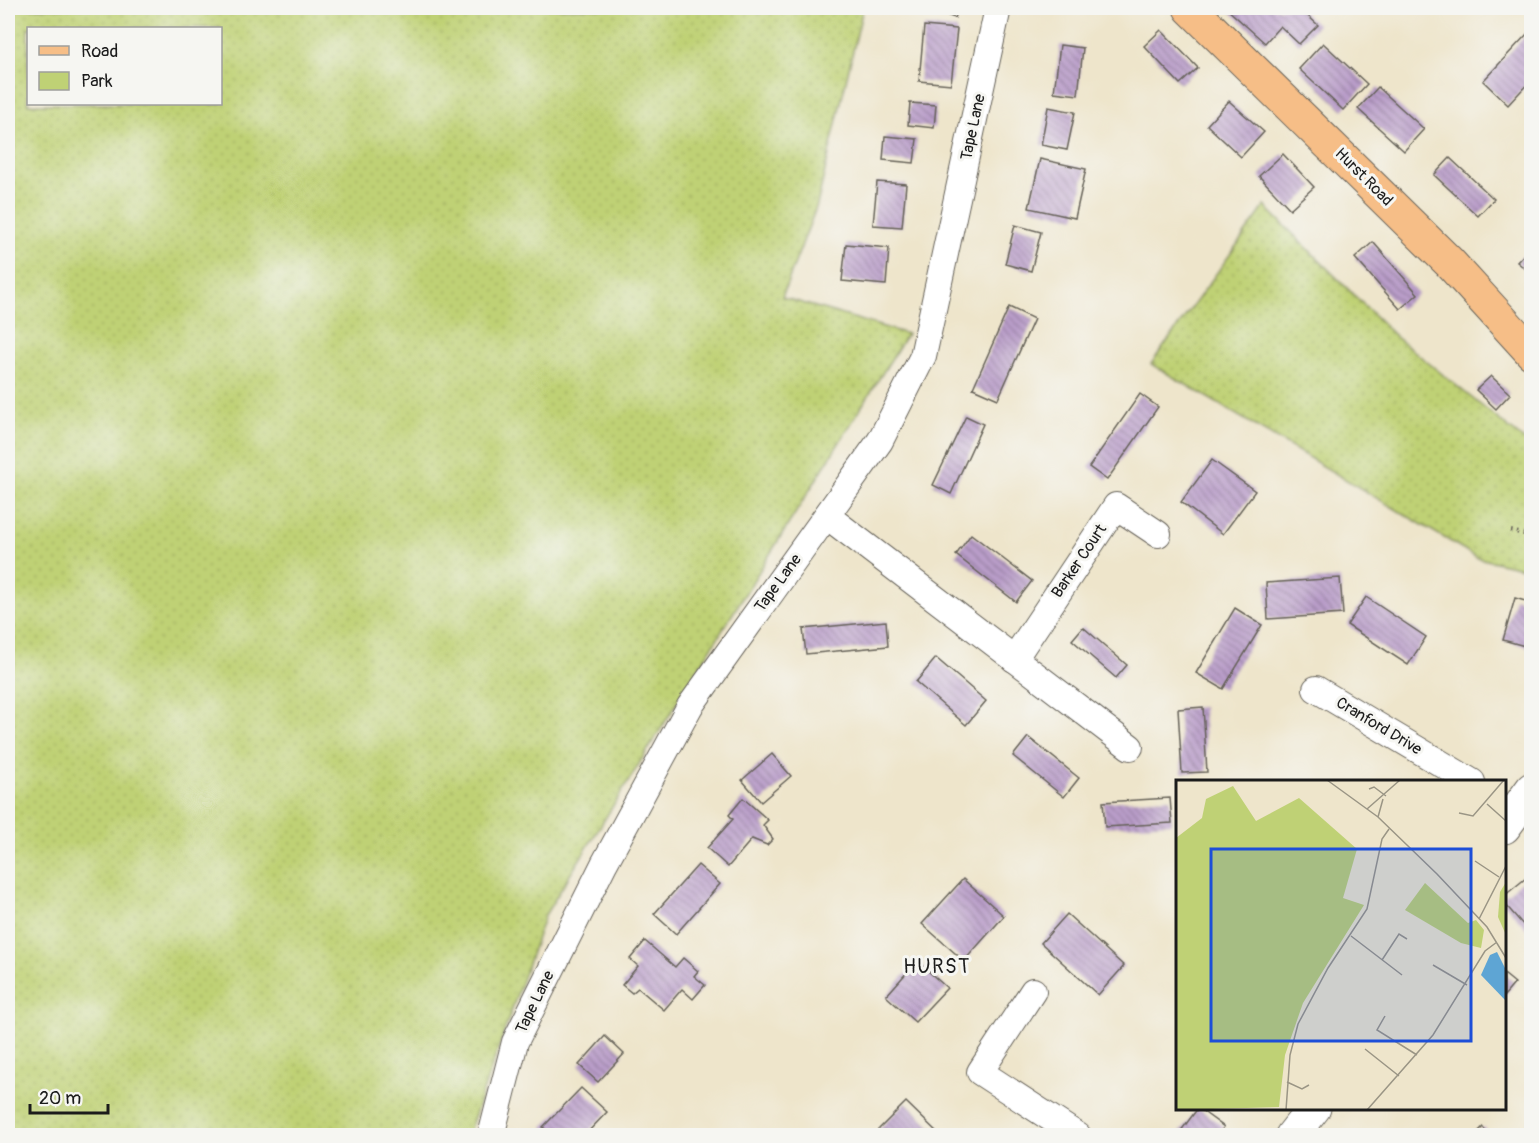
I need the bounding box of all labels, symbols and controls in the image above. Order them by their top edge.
legend [27,27,222,105]
text: Road [81,40,118,63]
text: Park [81,70,113,93]
street label: Tape Lane [956,92,990,162]
street label: Hurst Road [1331,144,1397,210]
street label: Barker Court [1047,520,1111,602]
street label: Tape Lane [750,550,806,616]
street label: Cranford Drive [1332,693,1426,760]
inset map [1176,780,1506,1110]
district label: HURST [903,954,971,979]
street label: Tape Lane [511,967,559,1037]
scale bar [30,1077,108,1115]
text: 20 m [39,1087,81,1110]

